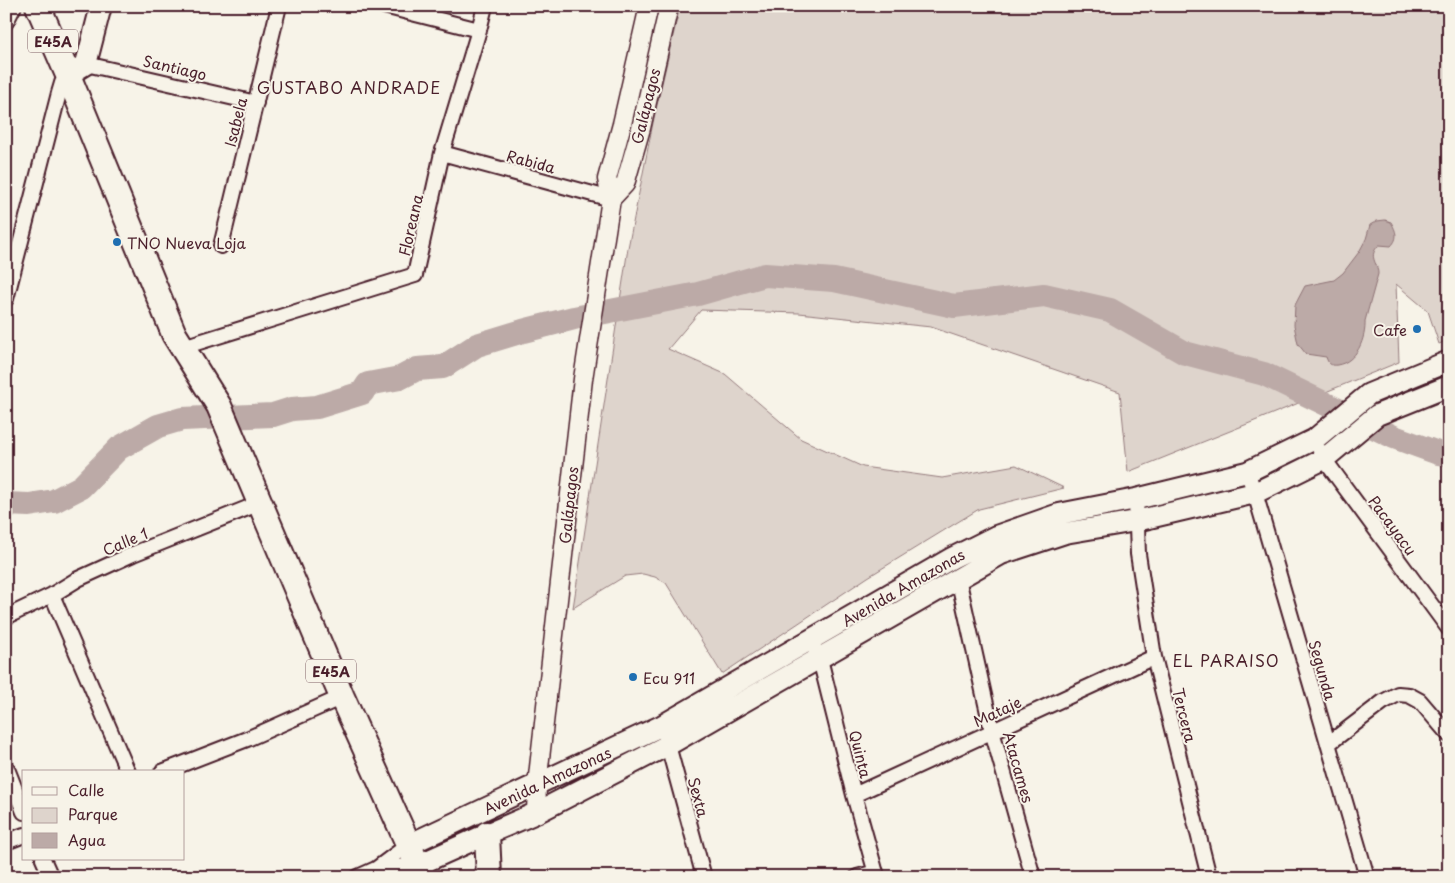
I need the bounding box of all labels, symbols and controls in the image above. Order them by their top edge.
road number: E45A [28,29,78,52]
street label: Santiago [141,49,209,85]
street label: Galápagos [624,66,666,146]
district label: GUSTABO ANDRADE [257,75,441,99]
street label: Isabela [218,94,252,149]
street label: Rabida [504,143,558,179]
street label: Floreana [392,191,428,258]
place label: TNO Nueva Loja [127,231,247,254]
marker: TNO Nueva Loja [111,236,123,248]
place label: Cafe [1373,318,1407,341]
marker: Cafe [1411,323,1423,335]
street label: Galápagos [553,465,583,545]
street label: Pacayacu [1363,490,1423,560]
street label: Calle 1 [99,521,151,561]
street label: Avenida Amazonas [837,542,969,632]
street label: Segunda [1303,637,1343,703]
district label: EL PARAISO [1172,648,1280,672]
road number: E45A [306,659,356,682]
place label: Ecu 911 [643,666,695,689]
marker: Ecu 911 [627,671,639,683]
street label: Tercera [1167,685,1203,745]
street label: Mataje [969,690,1025,732]
street label: Quinta [844,728,878,781]
street label: Atacames [998,729,1040,805]
street label: Avenida Amazonas [479,740,615,820]
legend [22,770,185,860]
street label: Sexta [683,774,716,820]
text: Calle [68,778,105,801]
text: Parque [68,802,118,825]
text: Agua [68,828,106,851]

